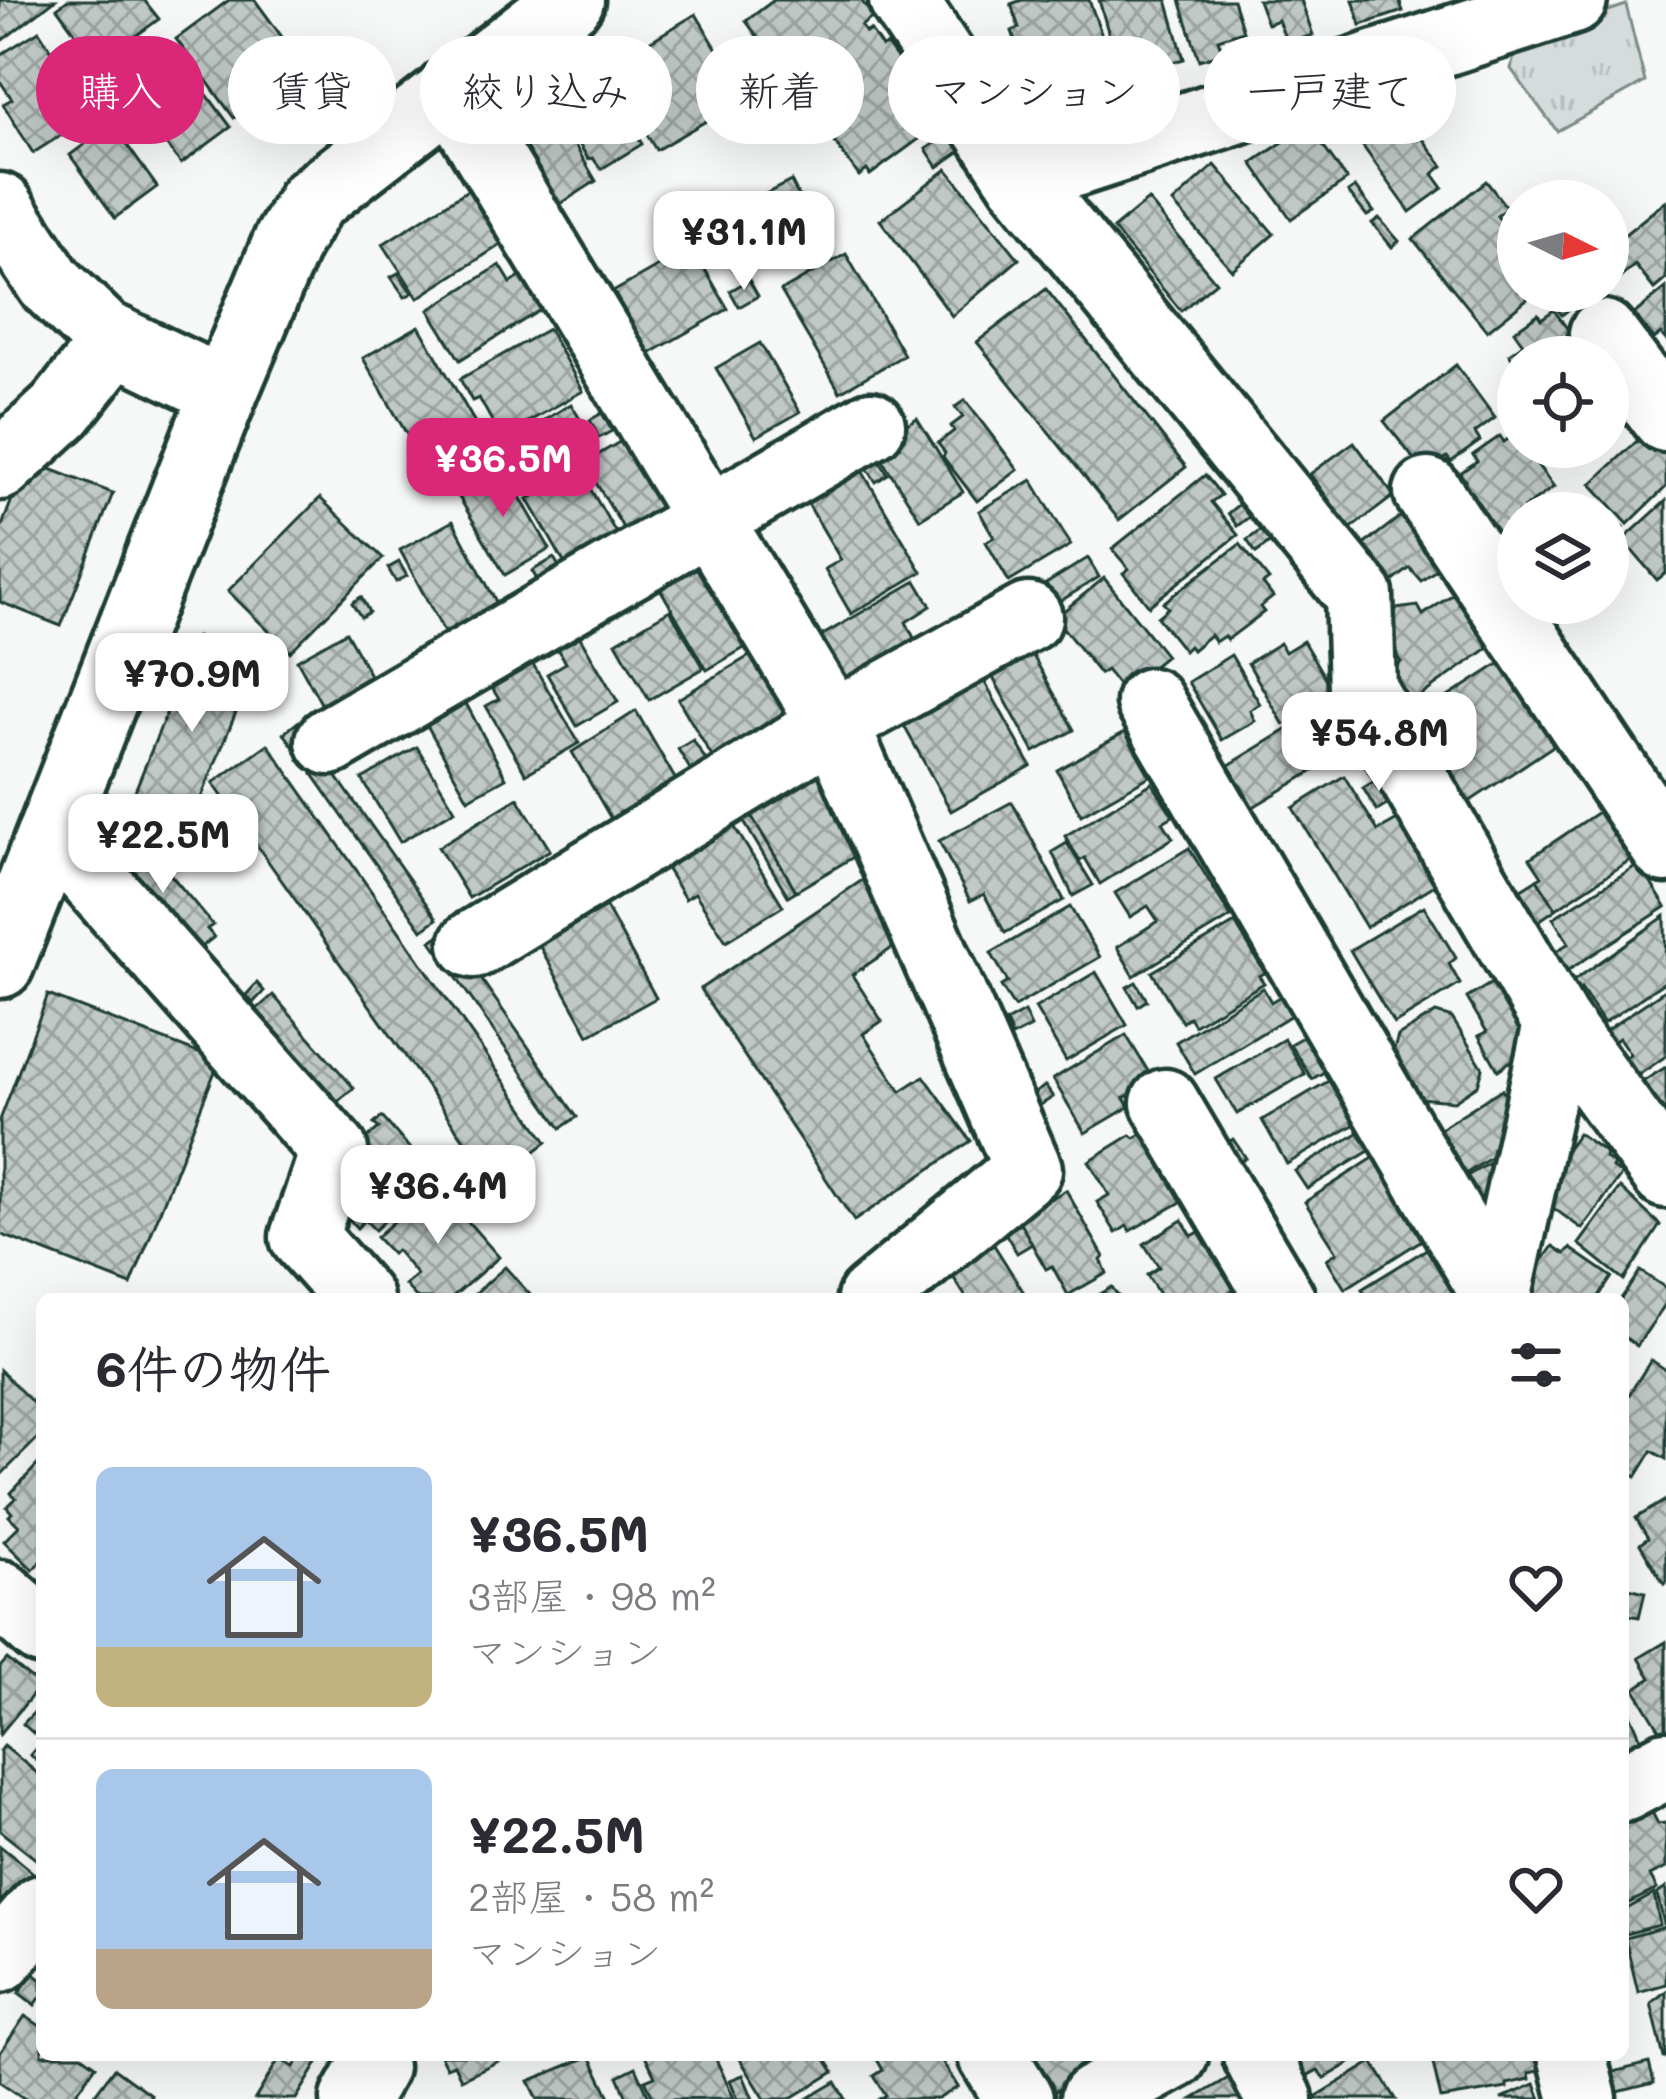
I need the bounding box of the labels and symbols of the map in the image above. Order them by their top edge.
north arrow [1497,180,1629,312]
pin: ¥31.1M [646,191,842,293]
pin: ¥36.5M [405,418,601,520]
pin: ¥70.9M [94,633,290,735]
pin: ¥54.8M [1281,692,1477,794]
pin: ¥22.5M [65,794,261,896]
pin: ¥36.4M [340,1145,536,1247]

